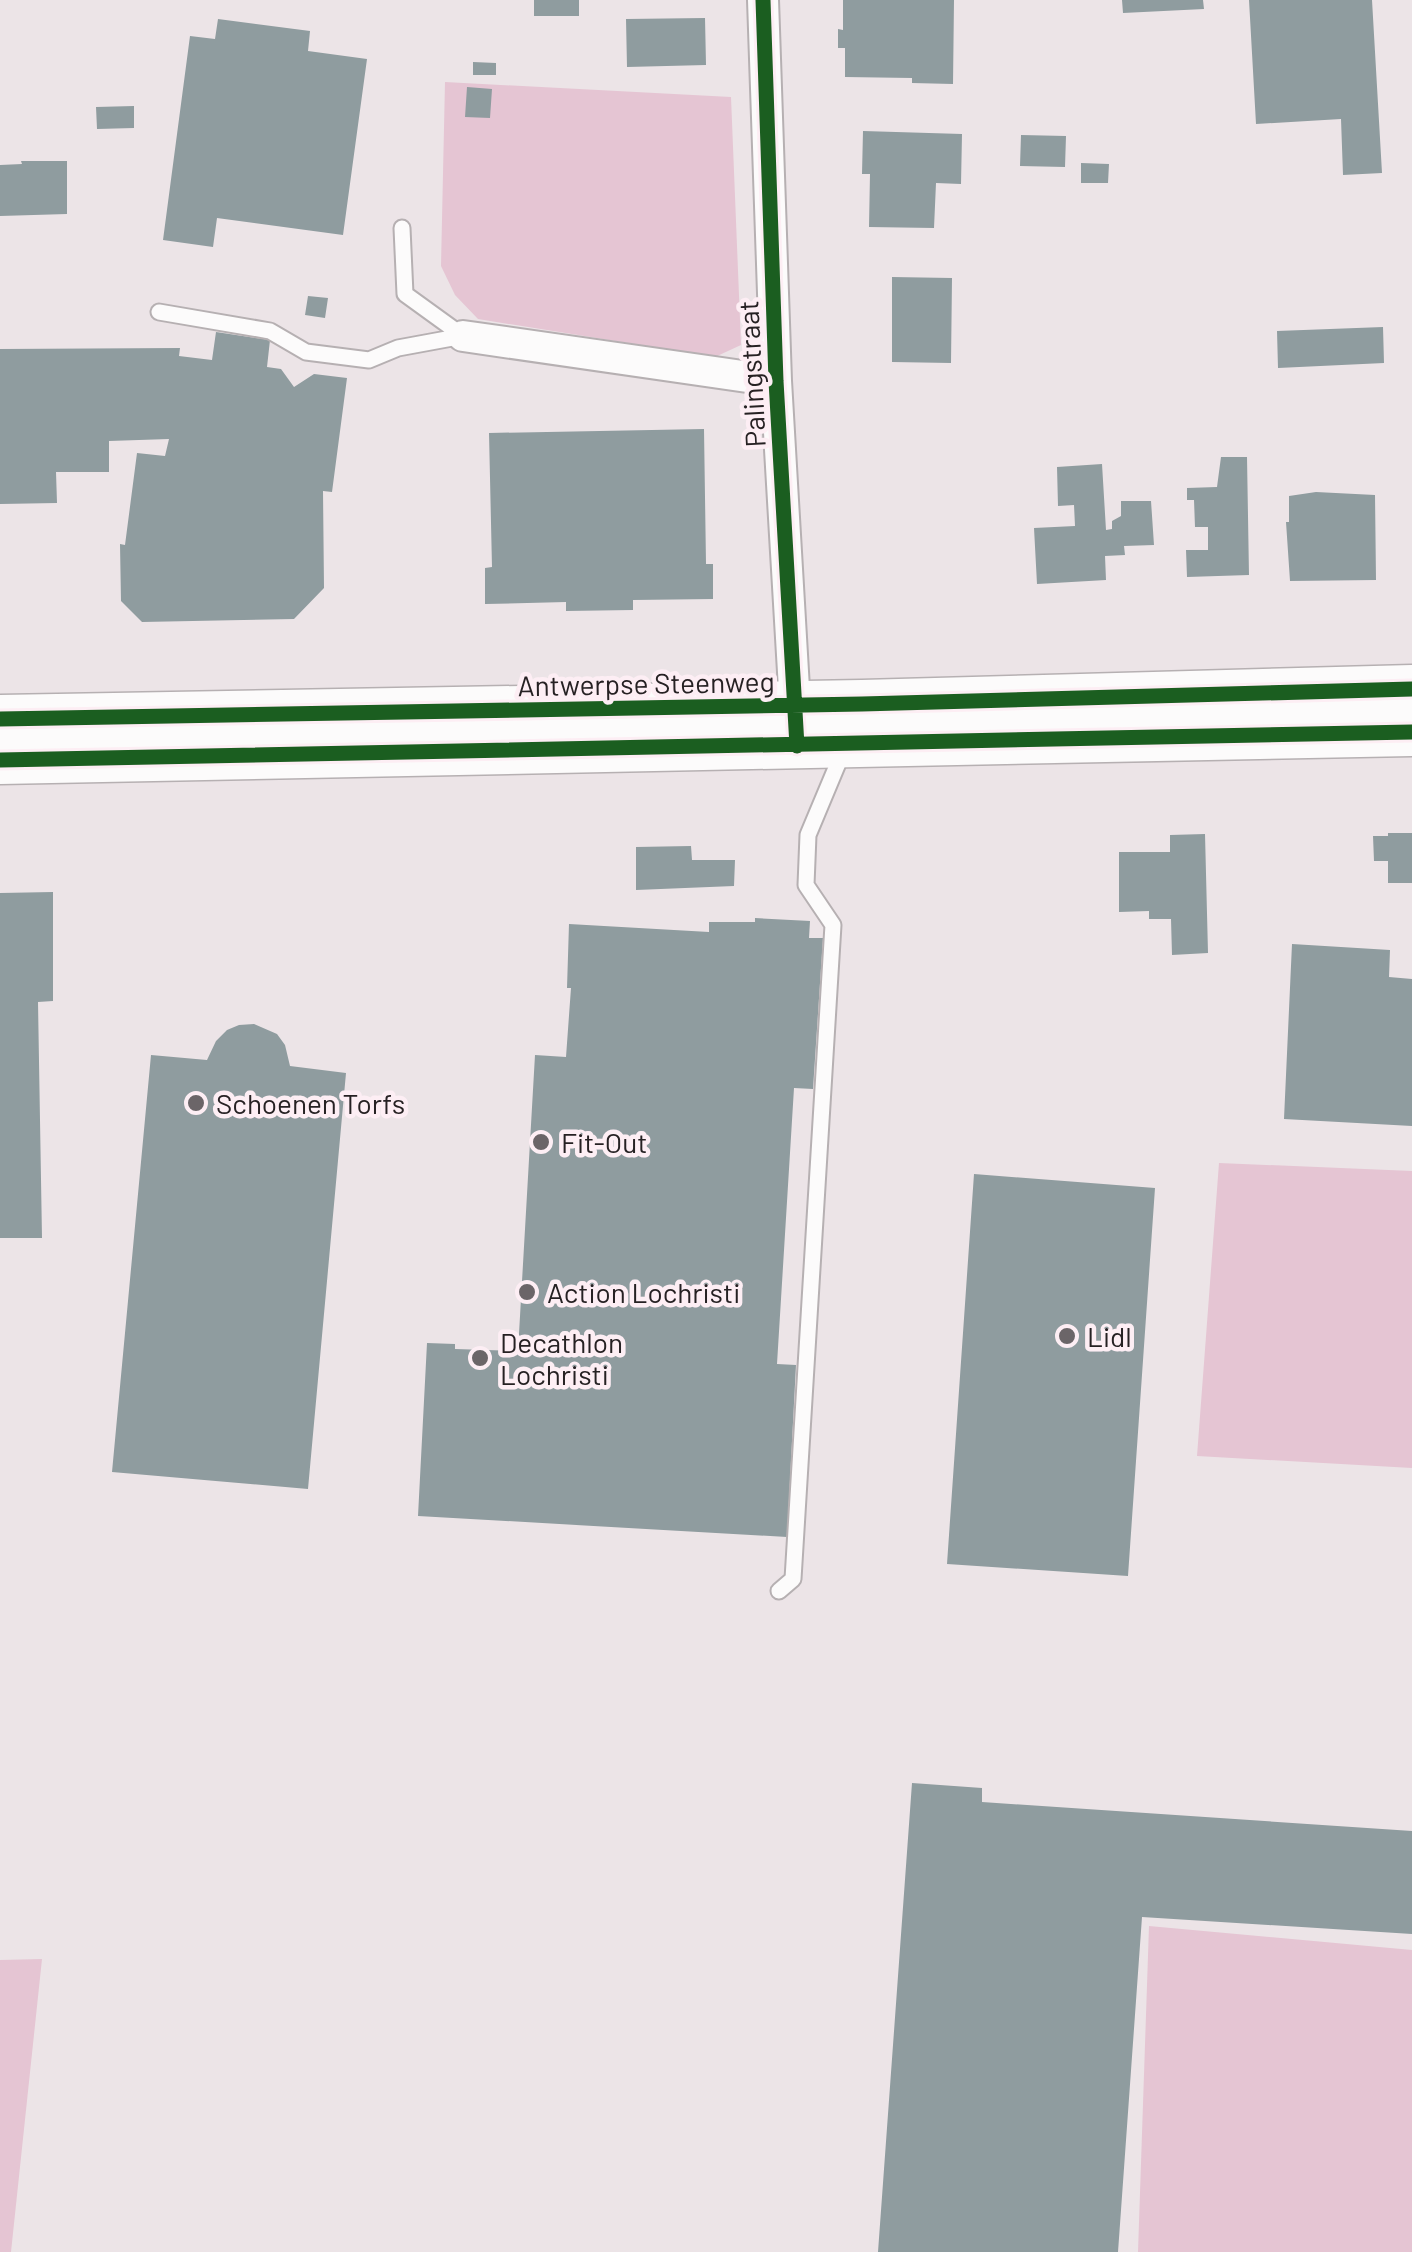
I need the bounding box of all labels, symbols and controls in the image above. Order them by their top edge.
street label: Palingstraat [730,300,772,448]
street label: Antwerpse Steenweg [517,664,775,702]
place label: Schoenen Torfs [216,1086,405,1120]
marker: Schoenen Torfs [185,1092,207,1114]
place label: Fit-Out [561,1125,647,1159]
marker: Fit-Out [530,1131,552,1153]
place label: Action Lochristi [547,1275,740,1309]
marker: Action Lochristi [516,1281,538,1303]
place label: Lidl [1087,1319,1132,1353]
place label: Decathlon Lochristi [500,1325,623,1391]
marker: Lidl [1056,1325,1078,1347]
marker: Decathlon Lochristi [469,1347,491,1369]

